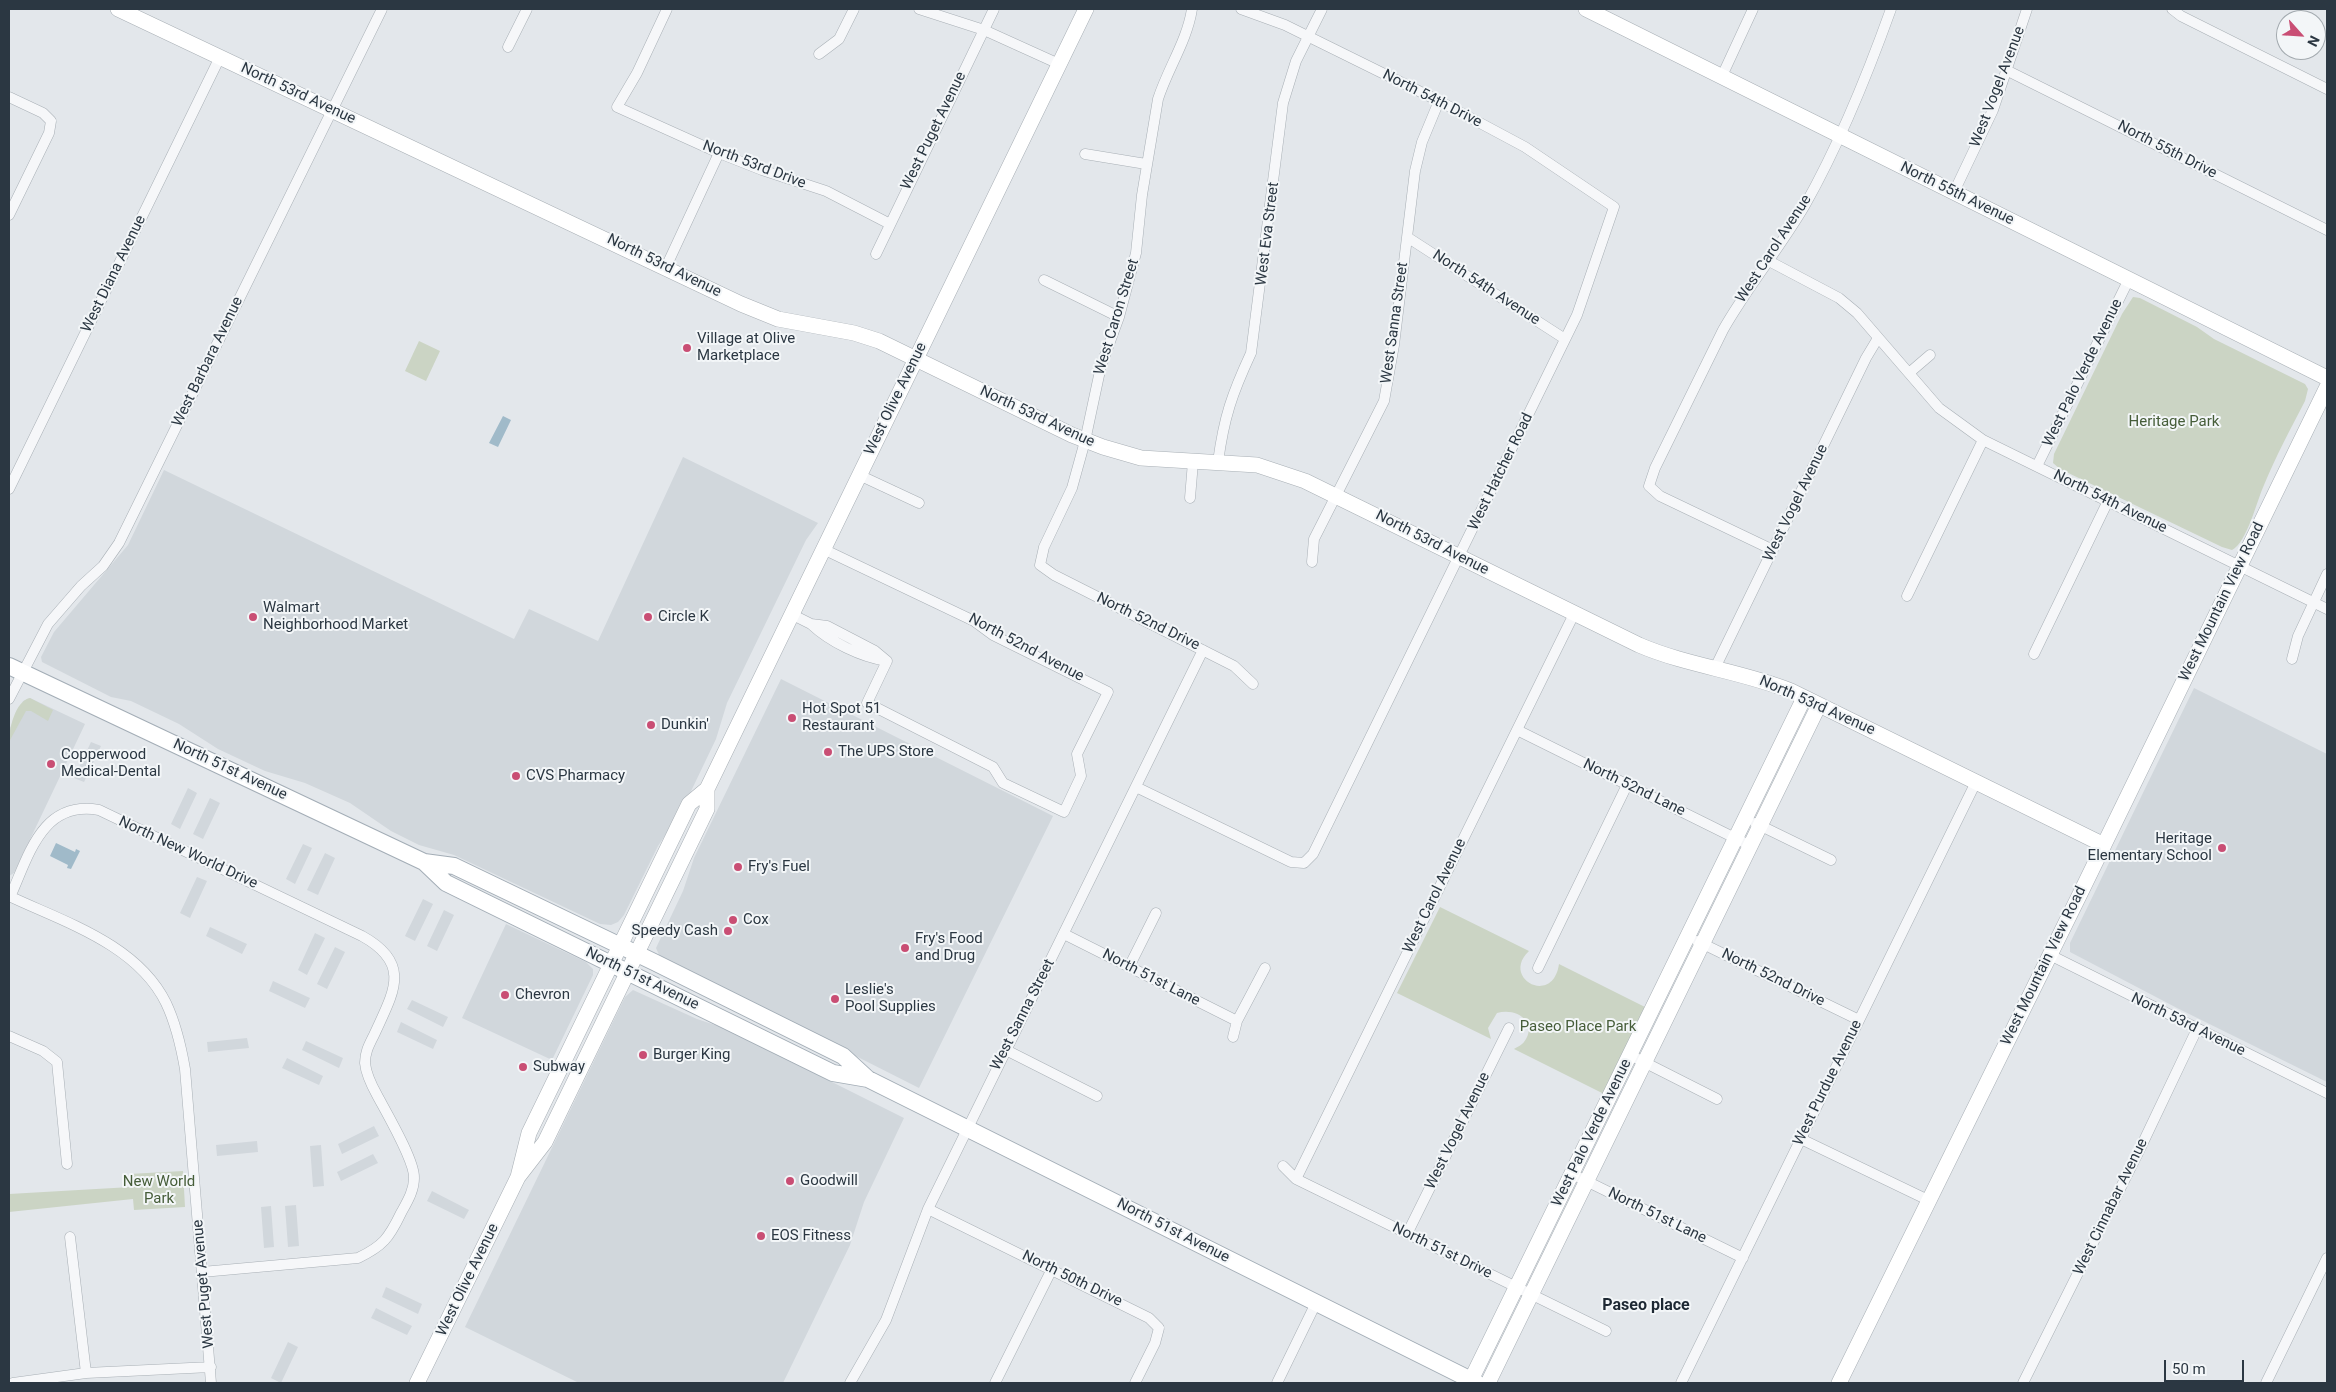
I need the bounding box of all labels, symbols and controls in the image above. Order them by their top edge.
north arrow [2276,10,2326,60]
street label: West Vogel Avenue [1967,24,2029,150]
text: N [2304,33,2323,49]
street label: North 53rd Avenue [238,60,358,128]
street label: North 54th Drive [1379,66,1485,132]
street label: West Puget Avenue [898,69,970,193]
street label: North 55th Drive [2114,117,2220,183]
street label: North 53rd Drive [700,137,808,193]
street label: North 55th Avenue [1897,159,2017,229]
street label: West Eva Street [1253,181,1283,287]
street label: West Carol Avenue [1732,192,1816,306]
street label: West Diana Avenue [78,212,150,336]
street label: North 53rd Avenue [604,231,724,301]
street label: North 54th Avenue [1429,247,1543,329]
street label: West Caron Street [1091,257,1143,377]
street label: West Sanna Street [1378,261,1412,385]
street label: West Barbara Avenue [169,294,247,430]
street label: West Palo Verde Avenue [2039,296,2127,450]
place label: Village at Olive Marketplace [697,330,795,365]
street label: West Olive Avenue [861,340,931,458]
marker: Village at Olive Marketplace [681,342,693,354]
street label: North 53rd Avenue [977,383,1097,451]
street label: West Hatcher Road [1465,410,1537,534]
park label: Heritage Park [2129,413,2219,431]
street label: West Vogel Avenue [1760,442,1832,564]
street label: North 54th Avenue [2050,467,2170,537]
street label: North 53rd Avenue [1372,507,1492,579]
street label: West Mountain View Road [2176,519,2268,685]
street label: North 52nd Drive [1093,589,1203,655]
place label: Walmart Neighborhood Market [263,599,408,634]
place label: Circle K [658,608,709,626]
street label: North 52nd Avenue [965,610,1087,686]
marker: Walmart Neighborhood Market [247,611,259,623]
marker: Circle K [642,611,654,623]
street label: North 53rd Avenue [1756,672,1878,740]
place label: Hot Spot 51 Restaurant [802,700,881,735]
marker: Hot Spot 51 Restaurant [786,712,798,724]
place label: Dunkin' [661,716,709,734]
marker: Dunkin' [645,719,657,731]
street label: North 51st Avenue [170,736,290,804]
place label: The UPS Store [838,743,934,761]
place label: Copperwood Medical-Dental [61,746,161,781]
marker: The UPS Store [822,746,834,758]
street label: North 52nd Lane [1580,755,1688,821]
marker: Copperwood Medical-Dental [45,758,57,770]
place label: CVS Pharmacy [526,767,625,785]
marker: CVS Pharmacy [510,770,522,782]
street label: North New World Drive [116,813,260,893]
place label: Heritage Elementary School [2088,830,2212,865]
street label: West Carol Avenue [1399,836,1471,956]
marker: Heritage Elementary School [2216,842,2228,854]
place label: Fry's Fuel [748,858,810,876]
marker: Fry's Fuel [732,861,744,873]
street label: West Mountain View Road [1998,883,2090,1049]
place label: Cox [743,911,769,929]
marker: Cox [727,914,739,926]
place label: Speedy Cash [632,922,718,940]
marker: Speedy Cash [722,925,734,937]
place label: Fry's Food and Drug [915,930,983,965]
marker: Fry's Food and Drug [899,942,911,954]
street label: North 51st Avenue [582,944,702,1014]
street label: North 52nd Drive [1718,945,1828,1011]
street label: North 51st Lane [1099,946,1203,1010]
street label: West Sanna Street [987,956,1059,1074]
place label: Leslie's Pool Supplies [845,981,936,1016]
place label: Chevron [515,986,570,1004]
marker: Chevron [499,989,511,1001]
street label: North 53rd Avenue [2128,990,2248,1060]
marker: Leslie's Pool Supplies [829,993,841,1005]
street label: West Purdue Avenue [1790,1017,1866,1149]
park label: Paseo Place Park [1520,1018,1636,1036]
place label: Burger King [653,1046,731,1064]
marker: Burger King [637,1049,649,1061]
street label: West Palo Verde Avenue [1548,1056,1636,1210]
place label: Subway [533,1058,585,1076]
marker: Subway [517,1061,529,1073]
street label: West Vogel Avenue [1422,1070,1494,1192]
street label: West Cinnabar Avenue [2070,1136,2152,1278]
place label: Goodwill [800,1172,858,1190]
park label: New World Park [123,1173,195,1208]
marker: Goodwill [784,1175,796,1187]
street label: North 51st Lane [1605,1184,1709,1248]
street label: North 51st Avenue [1114,1195,1232,1267]
street label: West Puget Avenue [189,1219,219,1349]
street label: North 51st Drive [1389,1219,1495,1283]
street label: West Olive Avenue [433,1221,503,1339]
place label: EOS Fitness [771,1227,851,1245]
marker: EOS Fitness [755,1230,767,1242]
street label: North 50th Drive [1019,1247,1125,1311]
district label: Paseo place [1602,1296,1690,1316]
scale bar [2166,1350,2246,1382]
text: 50 m [2172,1360,2206,1378]

